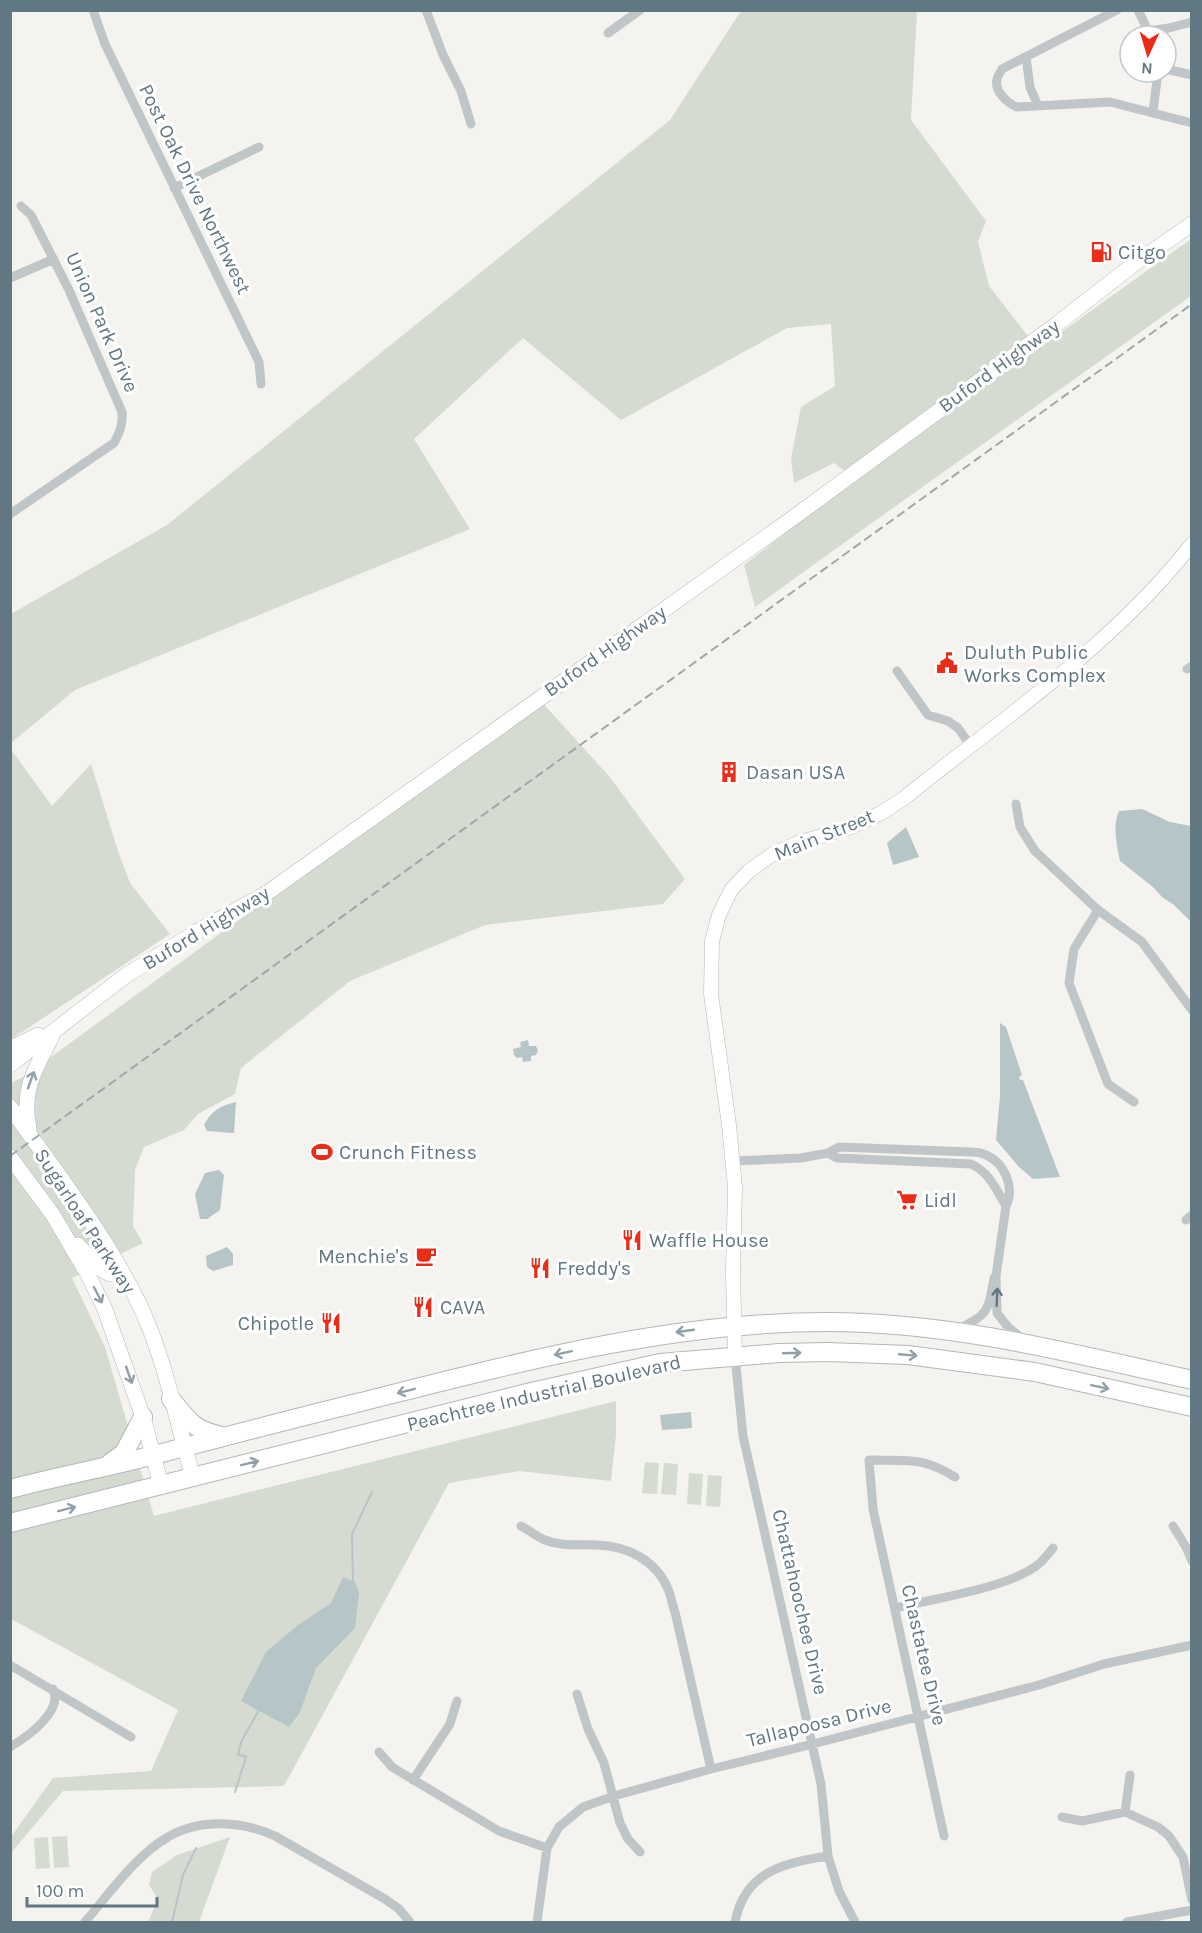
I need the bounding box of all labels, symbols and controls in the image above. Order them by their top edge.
north arrow [1118,24,1178,84]
text: N [1141,59,1153,78]
street label: Post Oak Drive Northwest [134,80,256,298]
fuel station icon: Citgo [1089,240,1113,264]
place label: Citgo [1118,241,1166,264]
street label: Union Park Drive [61,248,143,396]
street label: Buford Highway [934,314,1064,418]
street label: Buford Highway [540,600,670,702]
place label: Duluth Public Works Complex [964,641,1106,687]
public building icon: Duluth Public Works Complex [935,651,959,675]
building icon: Dasan USA [717,760,741,784]
place label: Dasan USA [746,761,845,784]
street label: Main Street [771,804,878,865]
street label: Buford Highway [139,881,273,975]
one-way arrow [27,1071,38,1090]
sports icon: Crunch Fitness [310,1140,334,1164]
place label: Crunch Fitness [339,1141,477,1164]
street label: Sugarloaf Parkway [30,1144,140,1298]
supermarket icon: Lidl [895,1188,919,1212]
place label: Lidl [924,1189,957,1212]
restaurant icon: Waffle House [620,1228,644,1252]
place label: Waffle House [649,1229,769,1252]
cafe icon: Menchie's [414,1244,438,1268]
place label: Menchie's [318,1245,409,1268]
restaurant icon: Freddy's [528,1256,552,1280]
place label: Freddy's [557,1257,631,1280]
one-way arrow [93,1285,104,1303]
one-way arrow [991,1288,1002,1308]
restaurant icon: CAVA [411,1295,435,1319]
place label: CAVA [440,1296,485,1319]
restaurant icon: Chipotle [319,1311,343,1335]
place label: Chipotle [238,1312,314,1335]
one-way arrow [676,1326,696,1337]
one-way arrow [782,1347,802,1358]
one-way arrow [553,1348,573,1359]
street label: Peachtree Industrial Boulevard [405,1350,683,1436]
one-way arrow [898,1350,918,1361]
one-way arrow [125,1365,136,1384]
one-way arrow [1091,1381,1110,1393]
one-way arrow [396,1385,415,1397]
one-way arrow [240,1457,259,1469]
one-way arrow [57,1502,76,1514]
street label: Chattahoochee Drive [767,1507,833,1697]
street label: Chastatee Drive [897,1582,951,1728]
street label: Tallapoosa Drive [744,1694,894,1752]
scale bar [27,1870,158,1908]
text: 100 m [36,1880,84,1902]

